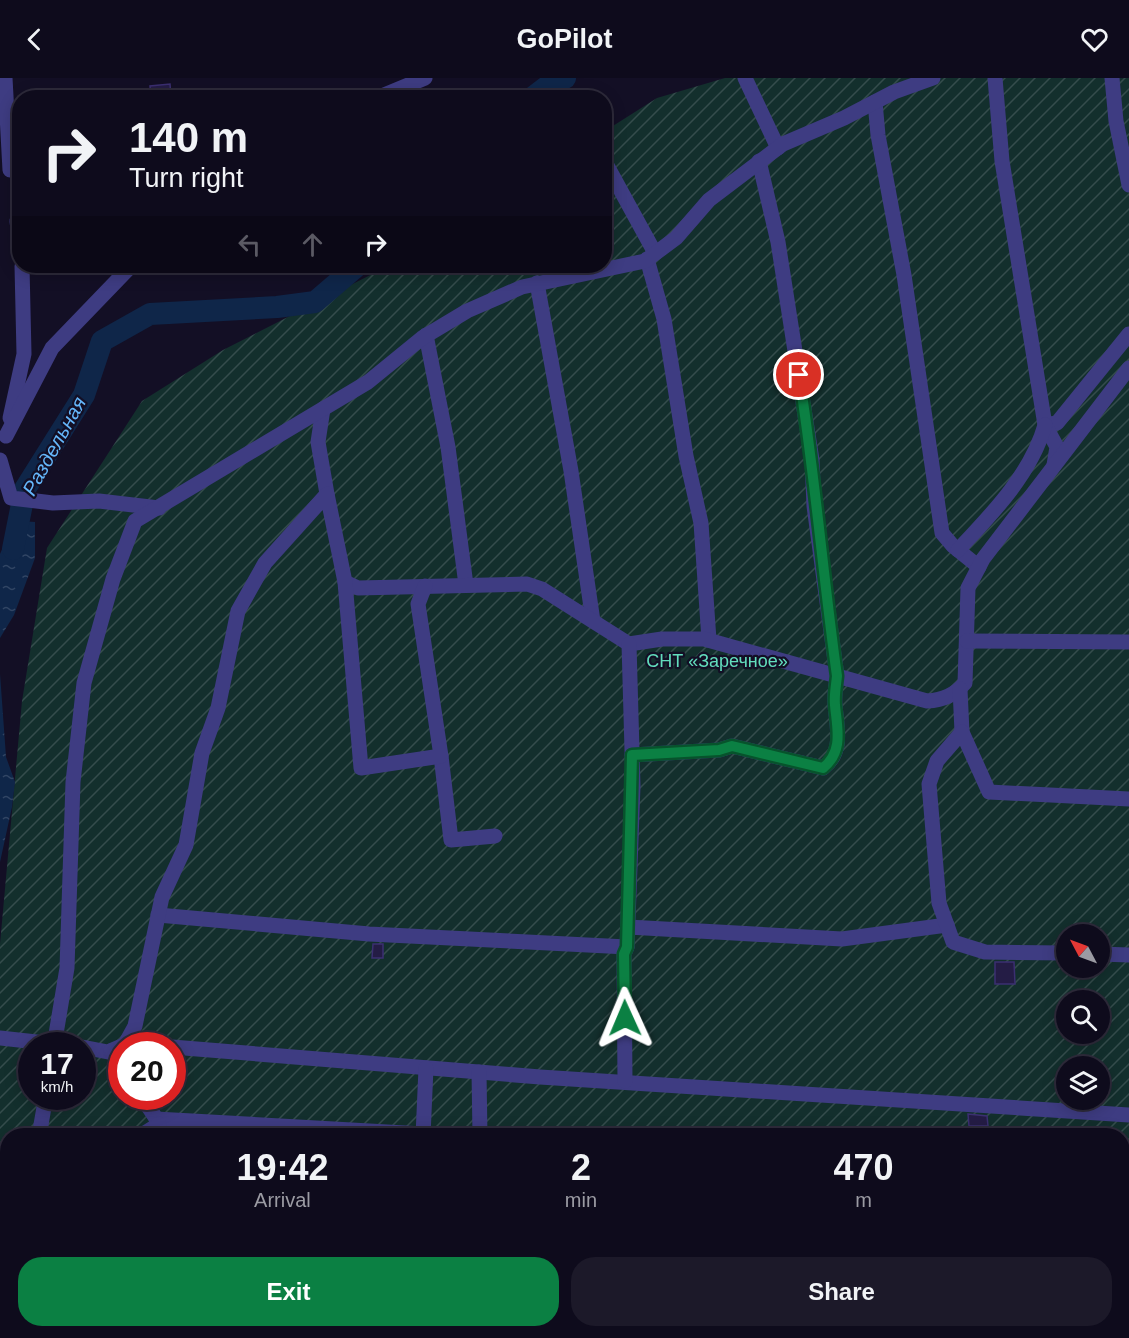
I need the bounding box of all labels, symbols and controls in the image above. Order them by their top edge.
icon: back [18,23,51,56]
icon: heart [1078,23,1111,56]
text: GoPilot [517,24,613,54]
icon: right [30,114,108,192]
text: 140 m [129,114,248,161]
text: Turn right [129,163,244,193]
icon: left [233,228,266,261]
icon: ahead [296,228,329,261]
icon: right [359,228,392,261]
pin [773,349,824,400]
icon: arrive [782,358,815,391]
water label: Раздельная [18,393,90,499]
park label: СНТ «Заречное» [646,651,788,671]
north arrow [1056,924,1110,978]
map controls [1056,924,1110,1110]
position arrow [593,986,657,1050]
button: search [1056,990,1110,1044]
speed limit sign: 20 [108,1032,186,1110]
text: 17 [40,1047,74,1080]
button: layers [1056,1056,1110,1110]
text: km/h [41,1078,73,1095]
text: 19:42 [236,1147,328,1188]
text: 2 [571,1147,591,1188]
text: 470 [833,1147,894,1188]
text: Arrival [254,1189,311,1211]
text: min [565,1189,597,1211]
text: m [855,1189,872,1211]
button: Exit [18,1257,559,1326]
button: Share [571,1257,1112,1326]

